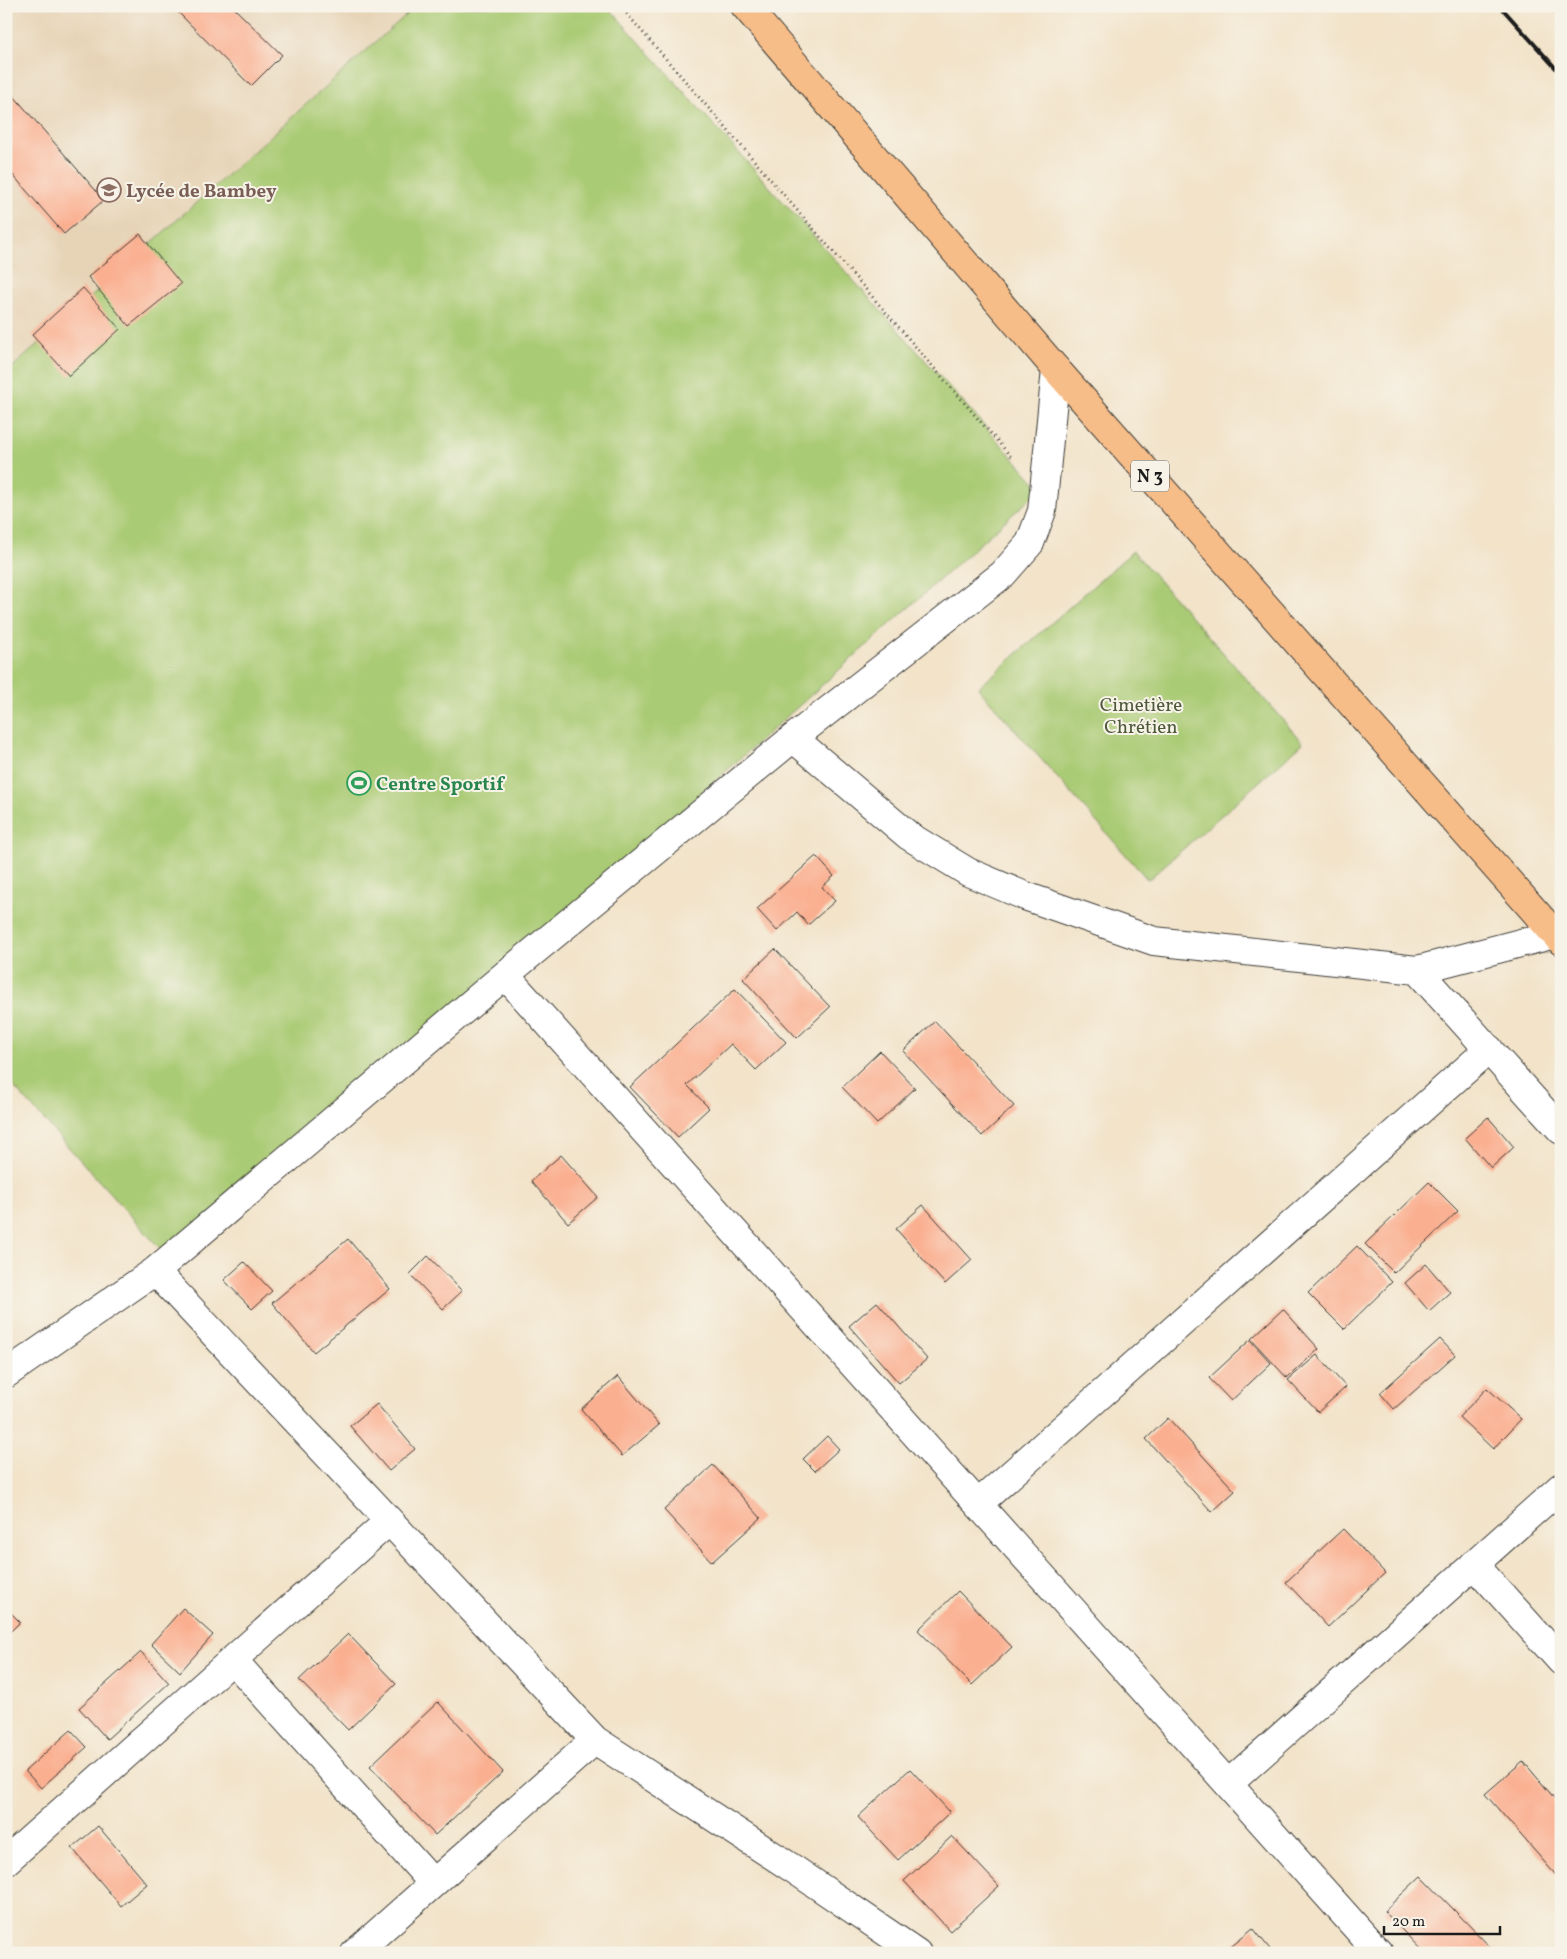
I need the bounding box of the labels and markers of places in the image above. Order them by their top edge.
school or university icon: Lycée de Bambey [96,177,122,203]
place label: Lycée de Bambey [126,179,277,205]
sports icon: Centre Sportif [346,770,372,796]
place label: Centre Sportif [376,772,505,798]

